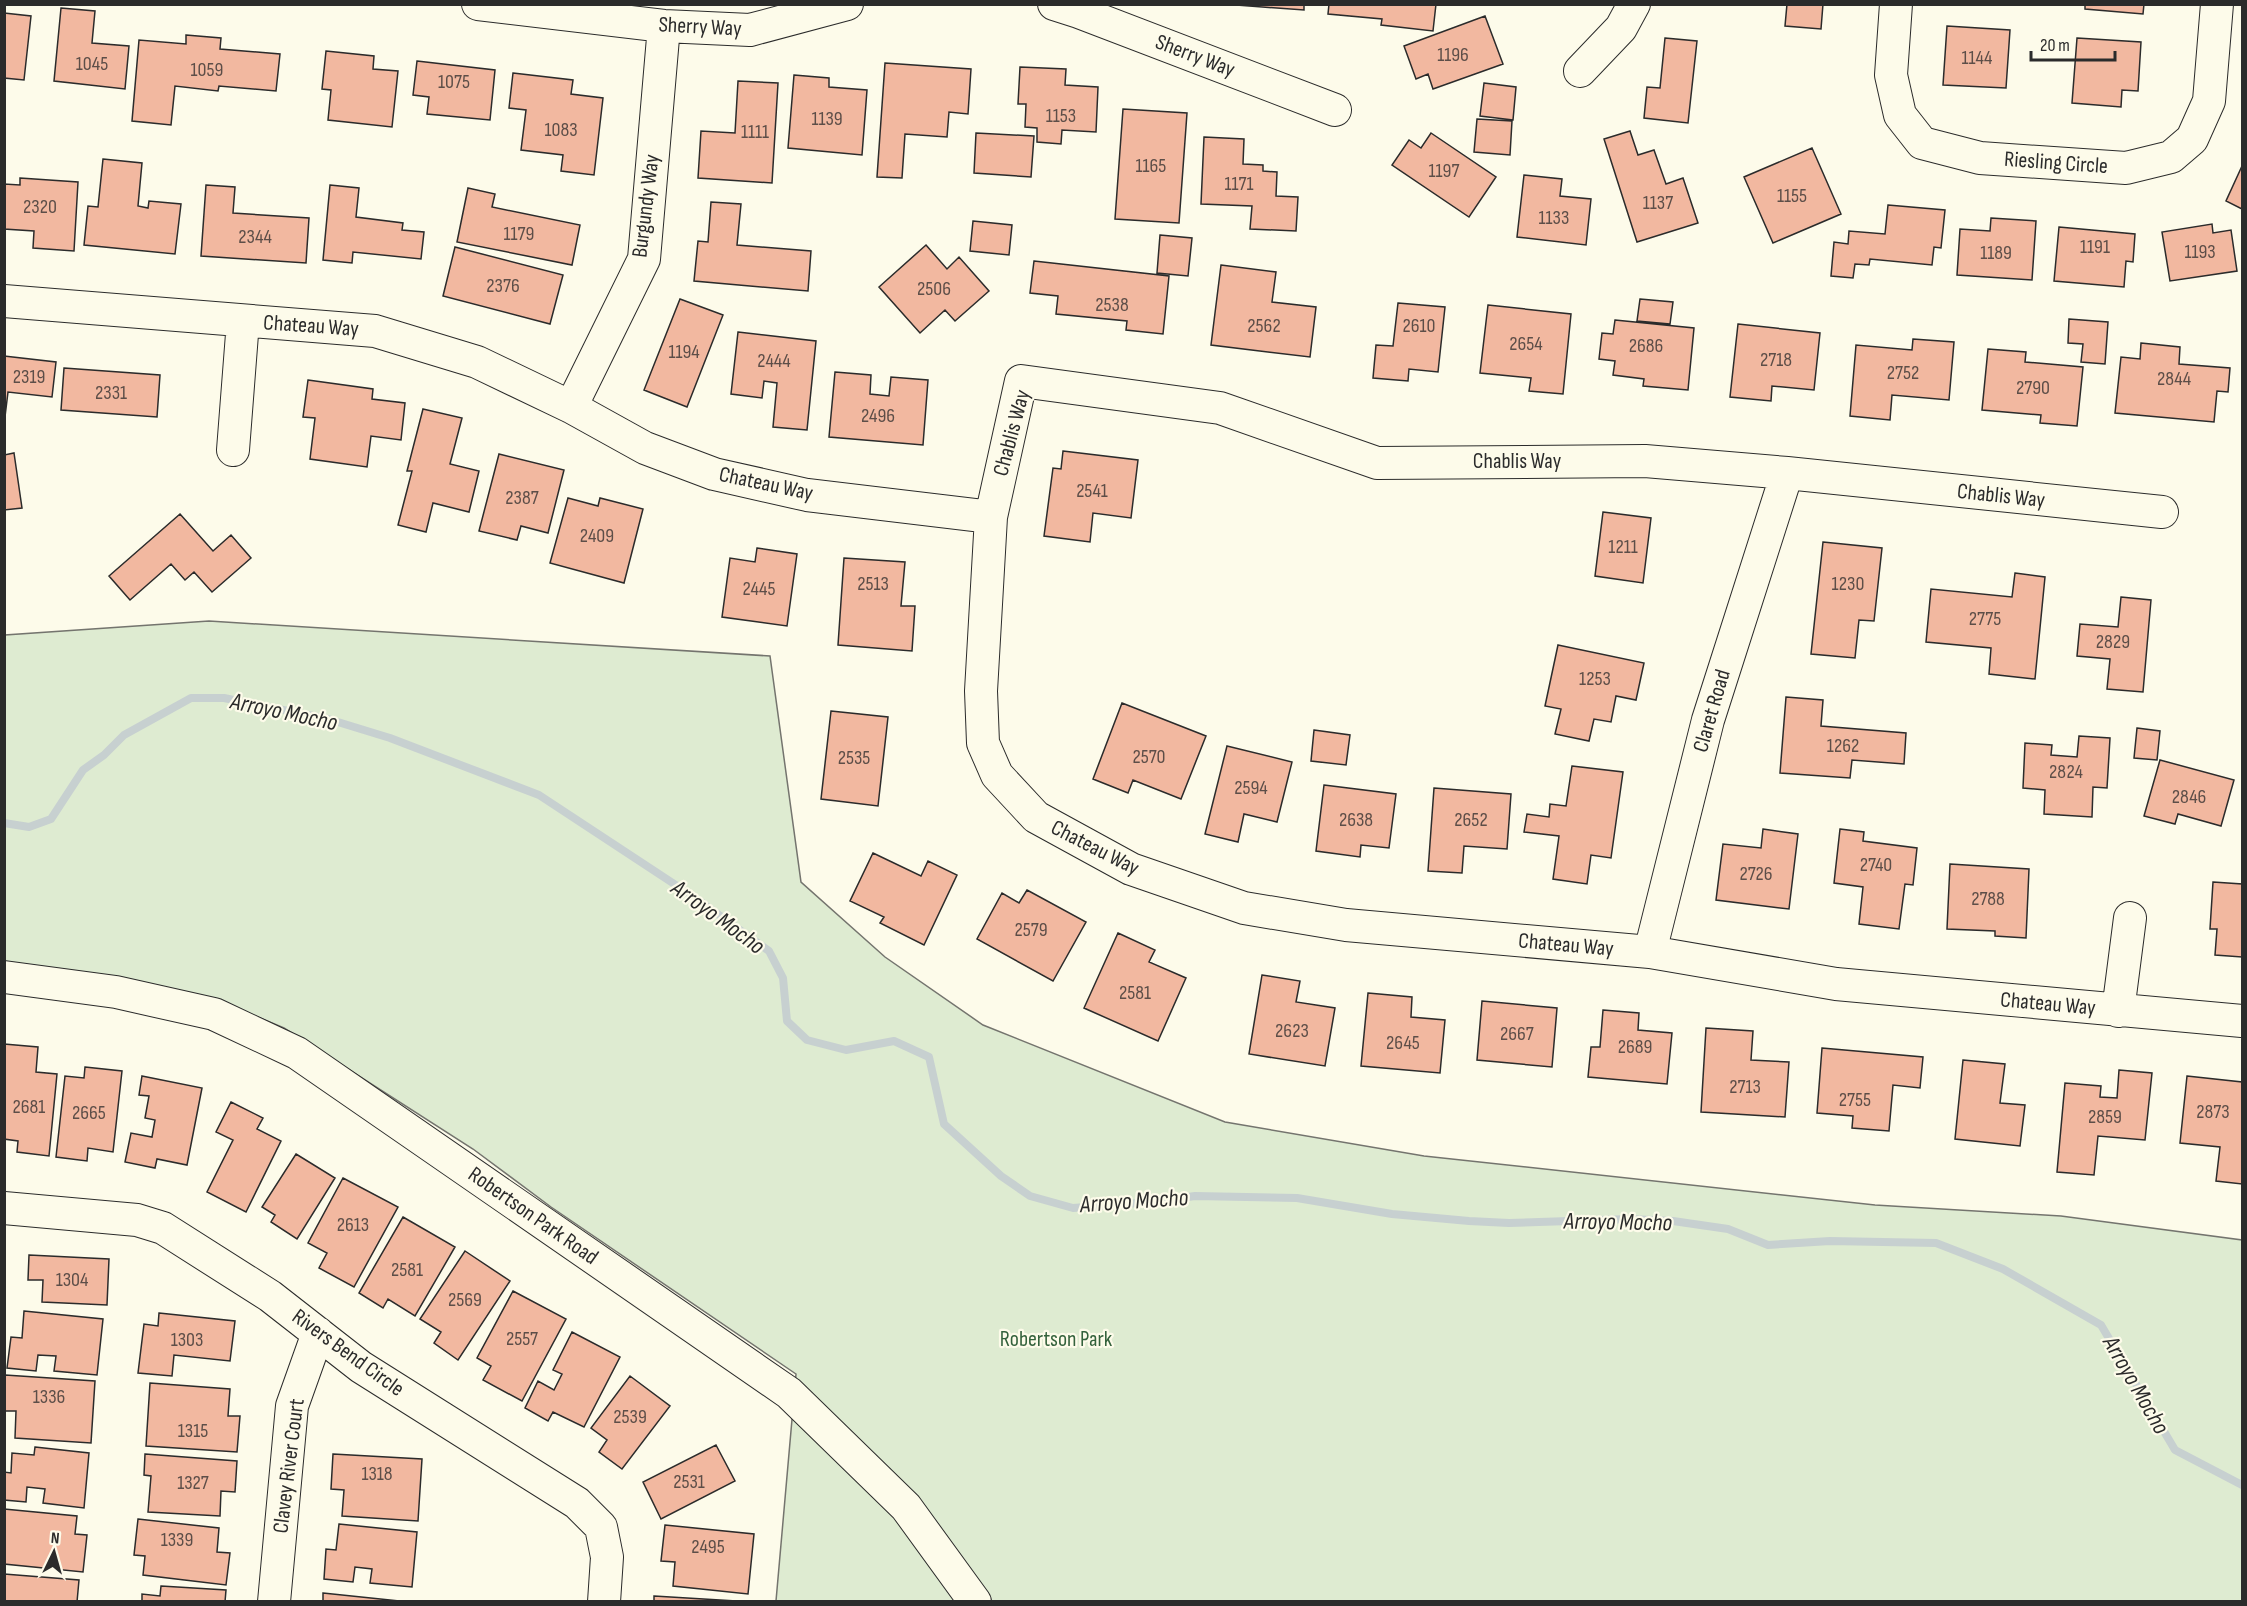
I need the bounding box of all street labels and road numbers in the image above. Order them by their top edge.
street label: Sherry Way [658,11,743,43]
street label: Sherry Way [1151,29,1239,84]
street label: Riesling Circle [2003,146,2109,180]
street label: Burgundy Way [626,152,666,259]
street label: Chateau Way [262,309,360,343]
street label: Chablis Way [988,386,1037,479]
street label: Chablis Way [1473,448,1562,475]
street label: Chateau Way [716,461,816,507]
street label: Chablis Way [1956,478,2047,514]
street label: Claret Road [1687,667,1737,755]
street label: Chateau Way [1046,814,1144,882]
street label: Chateau Way [1517,927,1615,963]
street label: Chateau Way [1999,986,2097,1022]
street label: Robertson Park Road [463,1161,603,1271]
street label: Rivers Bend Circle [287,1303,409,1403]
street label: Clavey River Court [267,1397,311,1535]

